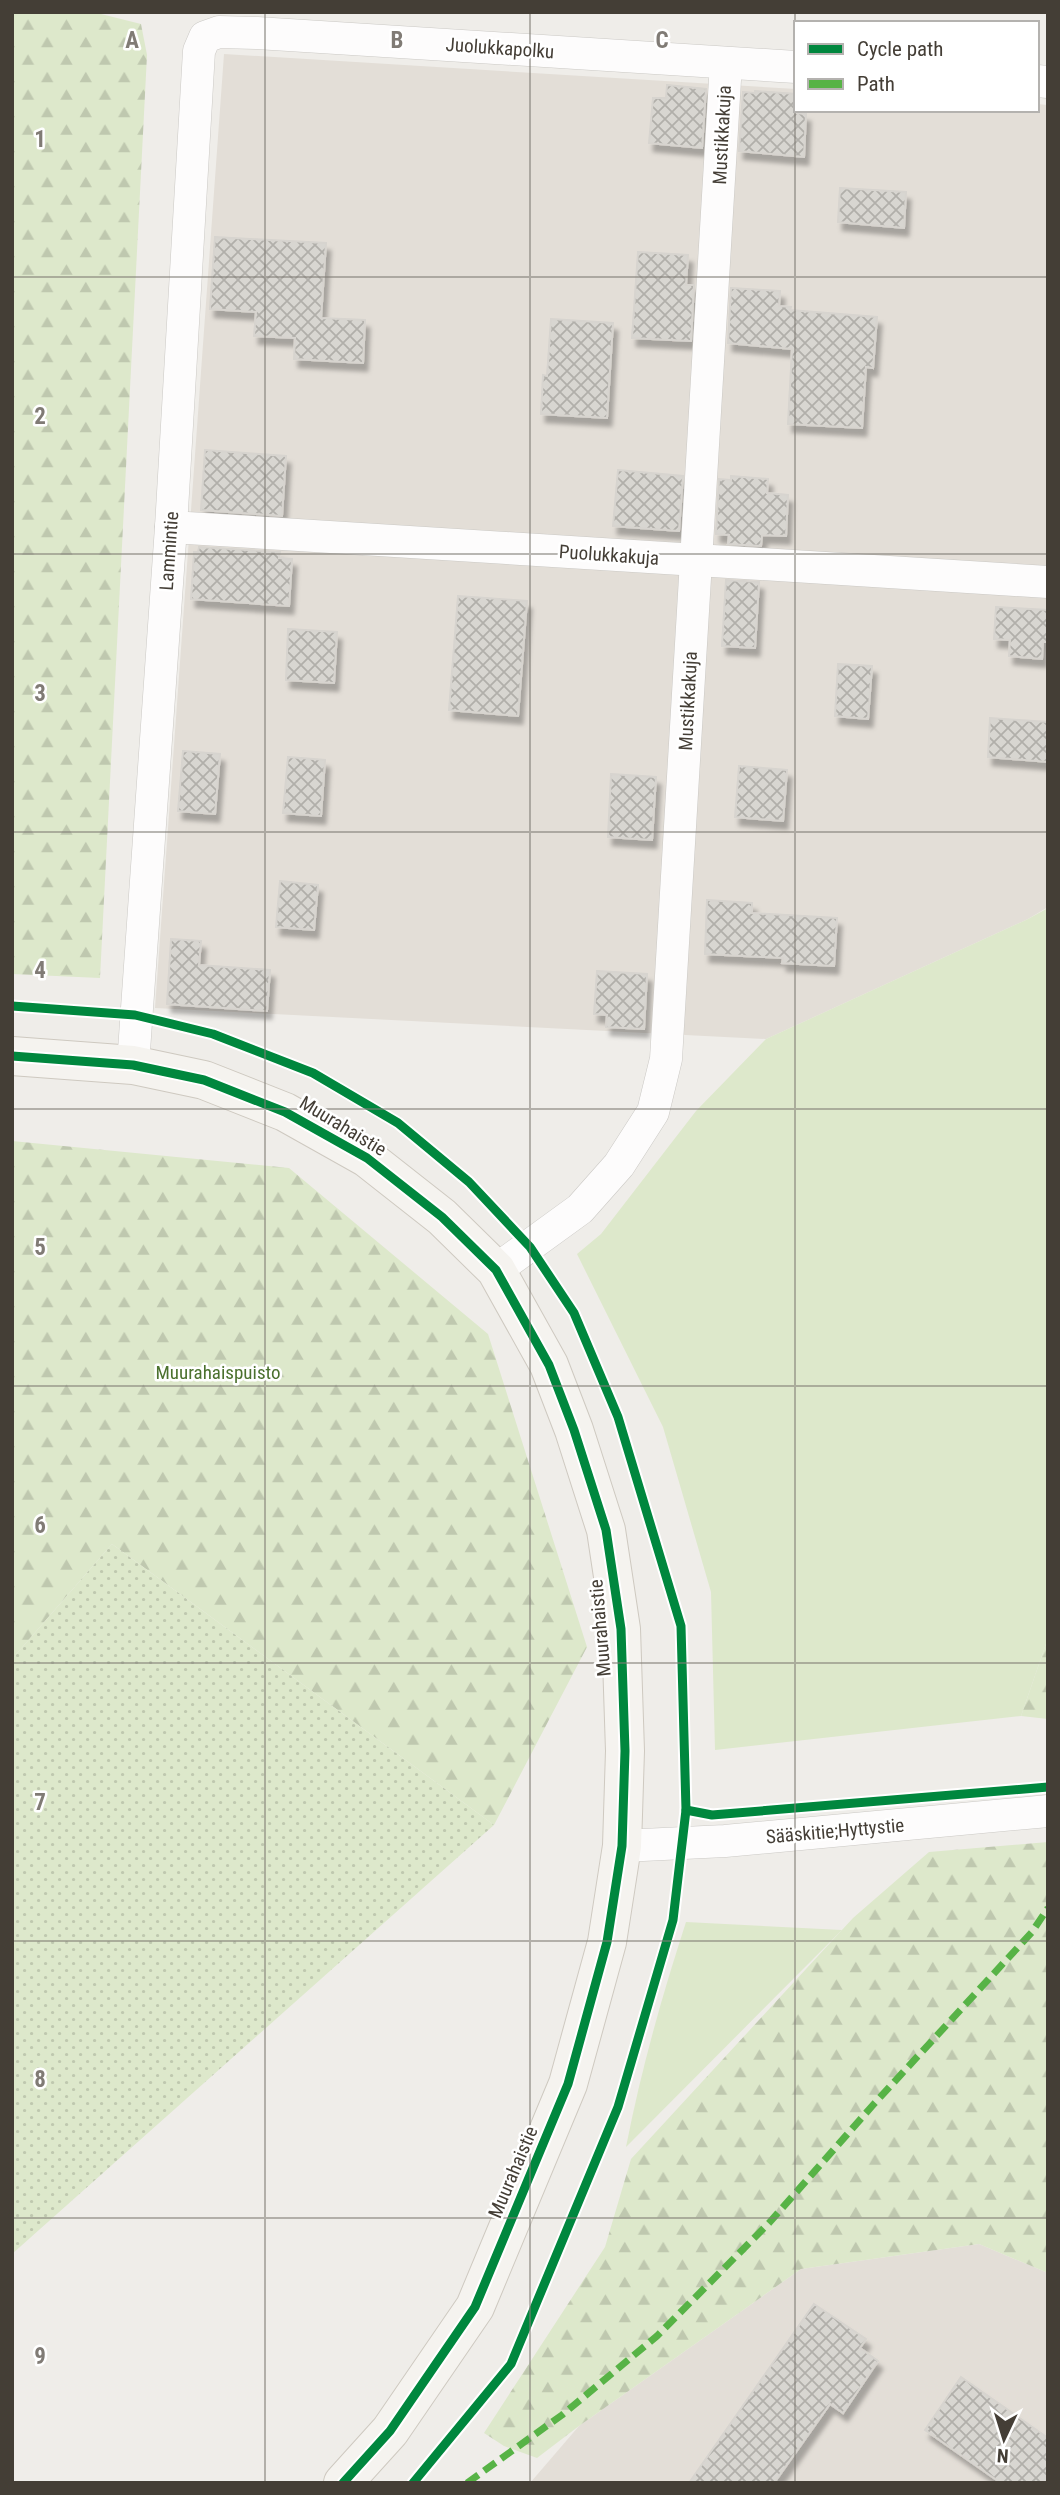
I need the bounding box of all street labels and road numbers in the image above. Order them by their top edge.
street label: Juolukkapolku [445,33,555,63]
street label: Mustikkakuja [708,85,736,185]
street label: Lammintie [155,511,183,591]
street label: Puolukkakuja [558,540,660,570]
street label: Mustikkakuja [674,651,702,751]
street label: Muurahaistie [295,1091,391,1161]
street label: Muurahaistie [584,1578,616,1678]
street label: Sääskitie;Hyttystie [765,1813,905,1849]
street label: Muurahaistie [483,2123,543,2221]

